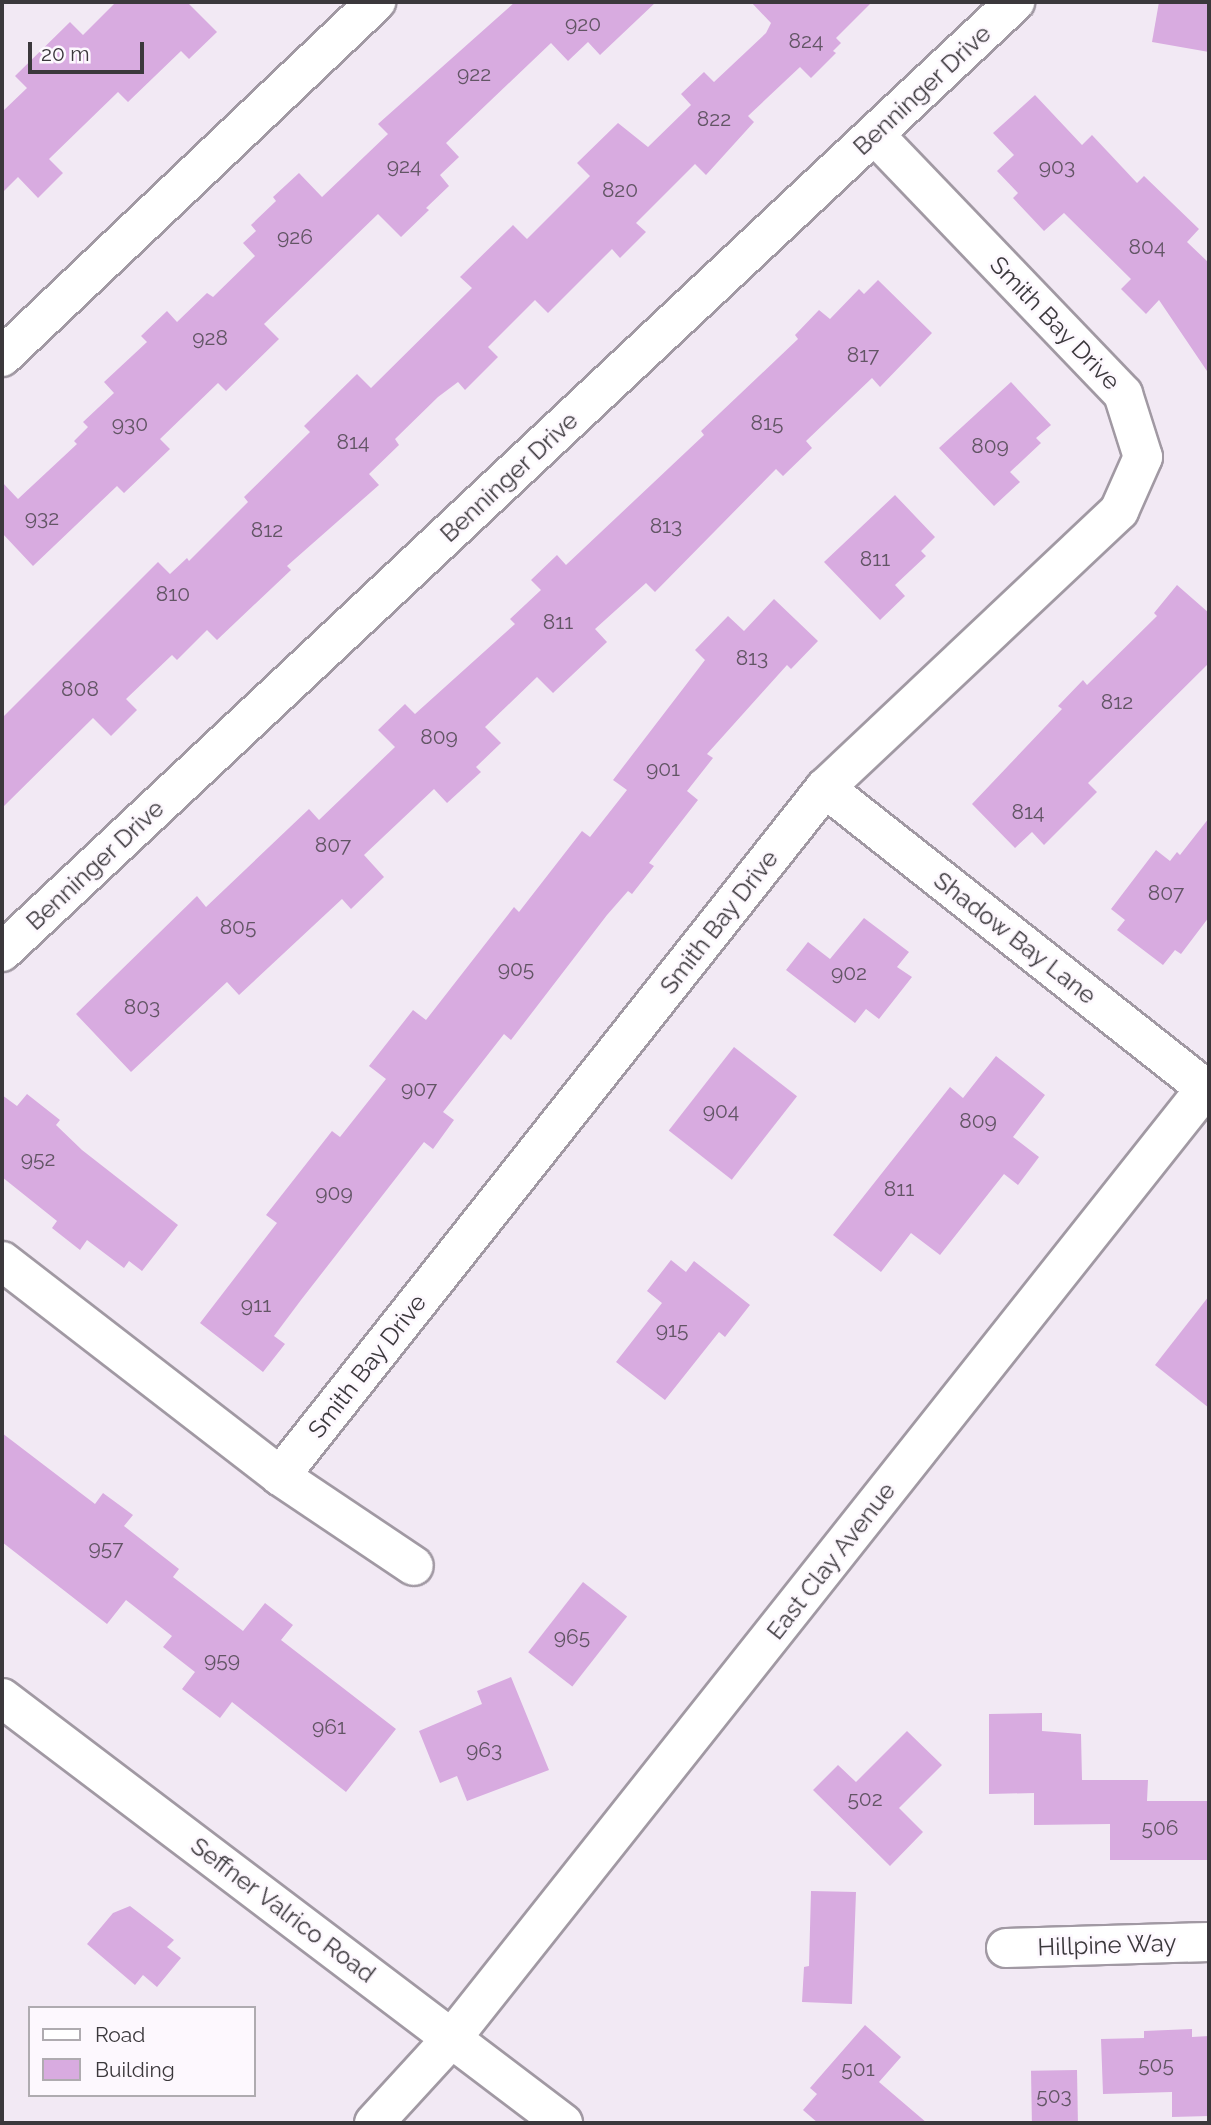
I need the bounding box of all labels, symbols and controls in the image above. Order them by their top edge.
house number: 920 [565,11,601,37]
street label: Benninger Drive [847,19,997,161]
scale bar [32,28,147,72]
house number: 824 [789,28,823,54]
text: 20 m [41,41,89,66]
house number: 922 [457,61,491,87]
house number: 822 [697,106,731,132]
house number: 924 [387,153,421,179]
house number: 903 [1039,154,1075,180]
house number: 820 [602,177,638,203]
house number: 926 [277,224,313,250]
house number: 804 [1129,234,1165,260]
street label: Smith Bay Drive [984,250,1126,396]
house number: 928 [192,325,228,351]
house number: 817 [847,342,879,368]
street label: Benninger Drive [434,406,584,548]
house number: 815 [751,410,783,436]
house number: 930 [112,411,148,437]
house number: 814 [337,429,369,455]
house number: 809 [971,433,1009,459]
house number: 932 [25,505,59,531]
house number: 813 [650,513,682,539]
house number: 812 [251,517,283,543]
house number: 811 [860,546,890,572]
house number: 810 [156,581,190,607]
house number: 811 [543,609,573,635]
house number: 813 [736,645,768,671]
house number: 808 [61,676,99,702]
house number: 812 [1101,689,1133,715]
house number: 809 [420,724,458,750]
house number: 901 [646,756,680,782]
street label: Benninger Drive [20,794,170,936]
house number: 814 [1012,799,1044,825]
house number: 807 [315,832,351,858]
street label: Smith Bay Drive [654,844,784,1000]
street label: Shadow Bay Lane [928,865,1102,1011]
house number: 807 [1148,880,1184,906]
house number: 805 [220,914,256,940]
house number: 905 [498,956,534,982]
house number: 902 [831,960,867,986]
house number: 803 [124,994,160,1020]
house number: 907 [401,1076,437,1102]
house number: 904 [703,1098,739,1124]
house number: 809 [959,1108,997,1134]
house number: 952 [21,1146,55,1172]
house number: 811 [884,1176,914,1202]
house number: 909 [315,1180,353,1206]
street label: Smith Bay Drive [302,1288,432,1444]
house number: 911 [241,1292,271,1318]
house number: 915 [656,1317,688,1343]
street label: East Clay Avenue [760,1476,902,1646]
house number: 957 [89,1535,123,1561]
house number: 965 [554,1624,590,1650]
house number: 959 [204,1647,240,1673]
house number: 961 [312,1714,346,1740]
house number: 963 [466,1737,502,1763]
house number: 502 [847,1786,883,1812]
house number: 506 [1142,1815,1178,1841]
street label: Seffner Valrico Road [185,1831,381,1989]
street label: Hillpine Way [1037,1928,1177,1962]
legend [28,2006,256,2097]
text: Road [95,2022,145,2047]
house number: 505 [1138,2052,1174,2078]
house number: 501 [841,2056,875,2082]
text: Building [95,2057,175,2082]
house number: 503 [1036,2083,1072,2109]

